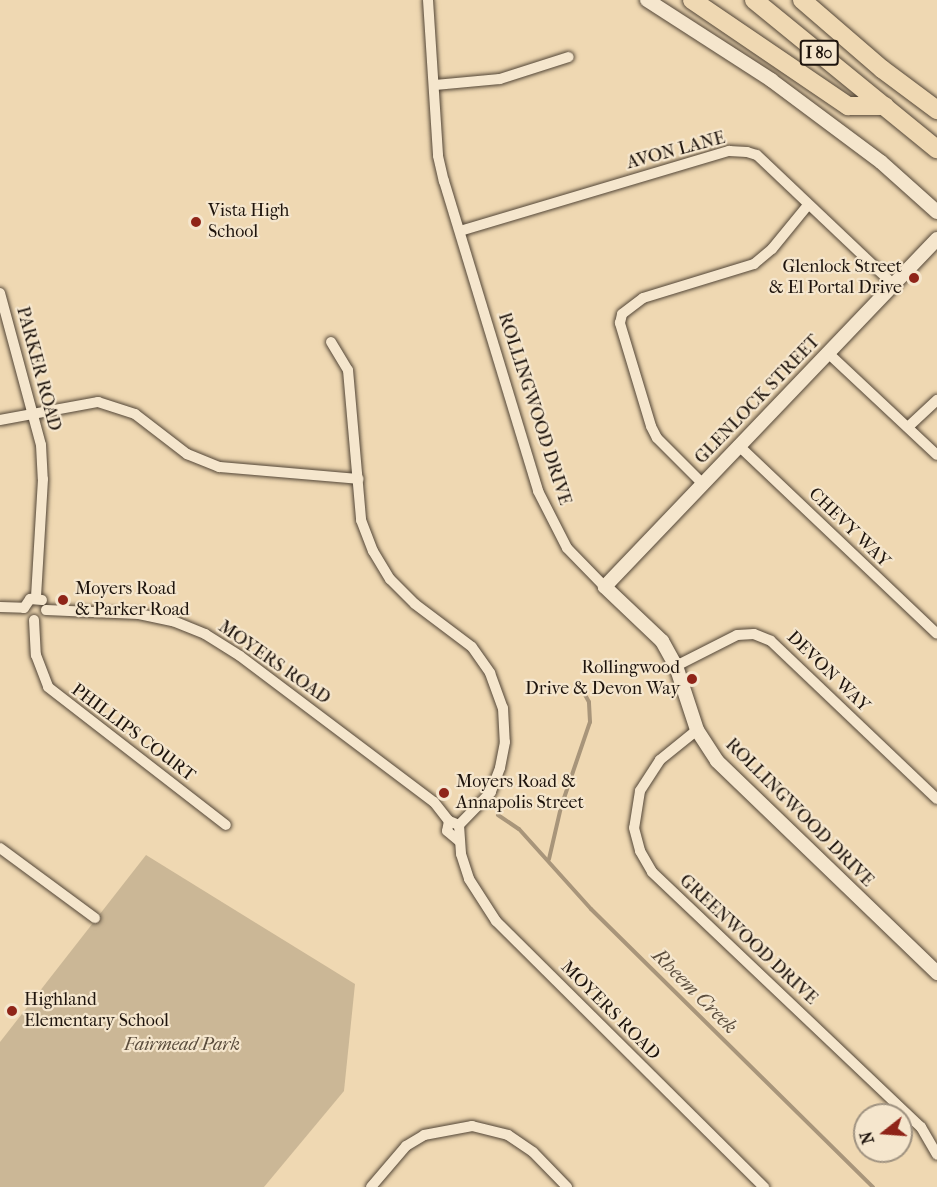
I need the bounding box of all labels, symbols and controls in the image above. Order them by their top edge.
road number: I 80 [800,40,838,66]
street label: AVON LANE [624,128,728,174]
place label: Vista High School [208,201,289,244]
marker: Vista High School [189,215,203,229]
place label: Glenlock Street & El Portal Drive [769,257,902,300]
marker: Glenlock Street & El Portal Drive [907,271,921,285]
street label: PARKER ROAD [11,304,65,434]
street label: ROLLINGWOOD DRIVE [493,310,575,508]
street label: GLENLOCK STREET [691,331,825,469]
street label: CHEVY WAY [804,484,894,572]
place label: Moyers Road & Parker Road [75,579,190,622]
marker: Moyers Road & Parker Road [56,593,70,607]
street label: MOYERS ROAD [214,616,334,710]
street label: DEVON WAY [782,627,874,717]
place label: Rollingwood Drive & Devon Way [525,658,680,700]
marker: Rollingwood Drive & Devon Way [685,672,699,686]
street label: PHILLIPS COURT [67,679,199,787]
street label: ROLLINGWOOD DRIVE [720,734,878,892]
place label: Moyers Road & Annapolis Street [456,772,584,814]
marker: Moyers Road & Annapolis Street [437,786,451,800]
street label: GREENWOOD DRIVE [674,870,822,1010]
water label: Rheem Creek [647,943,743,1039]
street label: MOYERS ROAD [556,957,664,1065]
place label: Highland Elementary School [24,990,169,1032]
marker: Highland Elementary School [5,1004,19,1018]
park label: Fairmead Park [124,1034,240,1056]
north arrow [853,1103,913,1163]
text: N [856,1129,878,1146]

